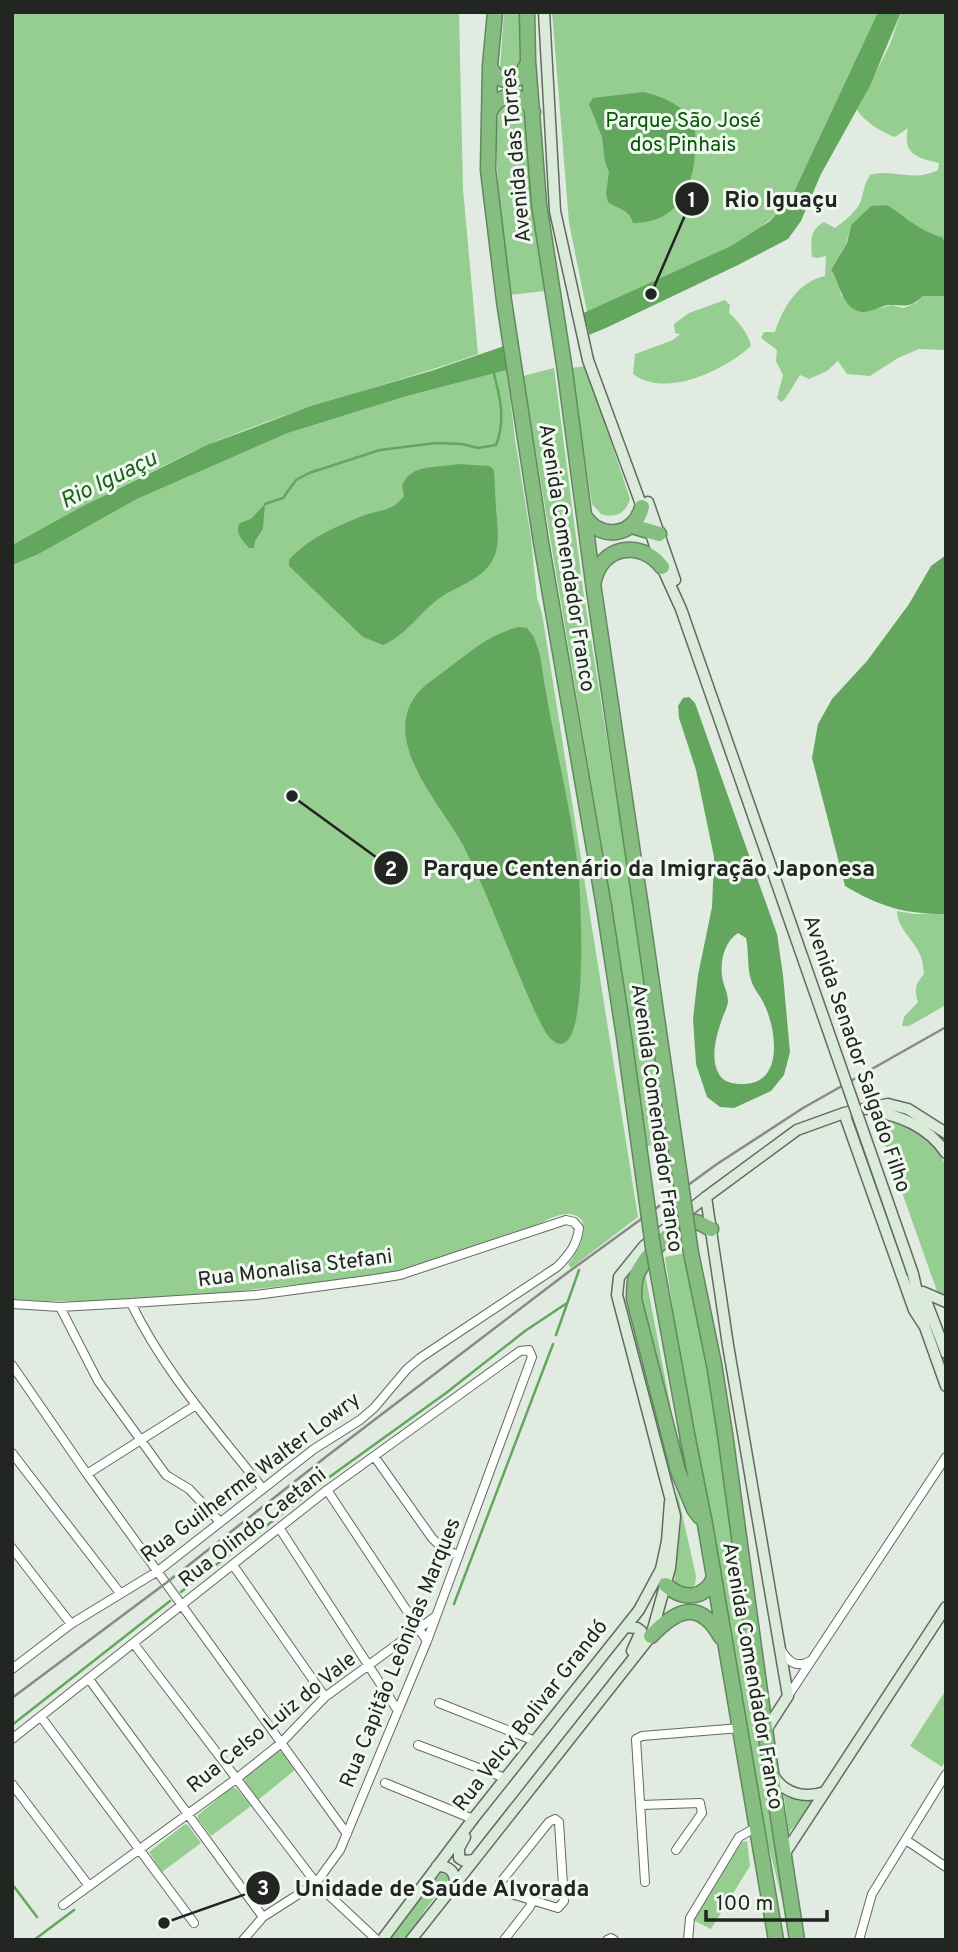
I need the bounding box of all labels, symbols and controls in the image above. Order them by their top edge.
street label: Avenida das Torres [496,66,538,244]
park label: Parque São José dos Pinhais [605,108,761,159]
callout: Rio Iguaçu [675,177,852,221]
text: Rio Iguaçu [724,187,838,216]
text: 1 [688,188,696,215]
street label: Avenida Comendador Franco [531,422,601,694]
water label: Rio Iguaçu [56,445,163,517]
callout: Parque Centenário da Imigração Japonesa [374,846,889,890]
text: Parque Centenário da Imigração Japonesa [423,856,875,885]
text: 2 [385,857,397,884]
street label: Avenida Senador Salgado Filho [796,912,916,1196]
street label: Avenida Comendador Franco [624,982,688,1254]
street label: Rua Monalisa Stefani [196,1244,394,1294]
street label: Rua Guilherme Walter Lowry [136,1387,366,1569]
street label: Rua Olindo Caetani [174,1462,332,1594]
street label: Rua Capitão Leônidas Marques [334,1514,468,1792]
street label: Avenida Comendador Franco [715,1540,789,1812]
street label: Rua Velcy Bolivar Grandó [448,1615,614,1817]
street label: Rua Celso Luiz do Vale [182,1646,362,1800]
callout: Unidade de Saúde Alvorada [245,1866,604,1910]
text: 3 [257,1876,269,1903]
text: Unidade de Saúde Alvorada [295,1876,589,1905]
scale bar [706,1878,827,1922]
text: 100 m [716,1891,773,1918]

